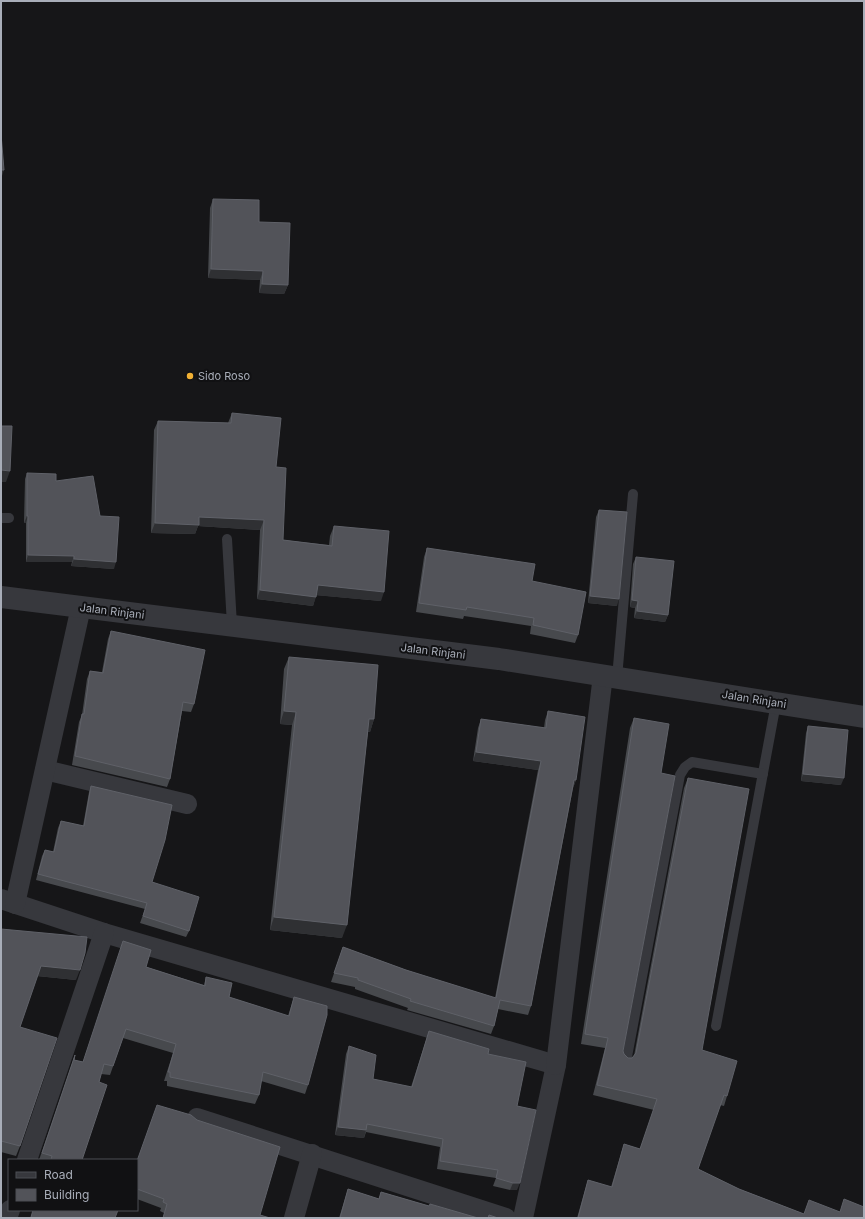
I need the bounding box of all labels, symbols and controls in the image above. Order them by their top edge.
place label: Sido Roso [198,369,250,383]
marker: Sido Roso [185,371,195,381]
street label: Jalan Rinjani [79,600,145,622]
street label: Jalan Rinjani [400,640,466,662]
street label: Jalan Rinjani [721,687,787,711]
legend [8,1159,138,1211]
text: Road [44,1167,73,1182]
text: Building [44,1187,89,1202]

